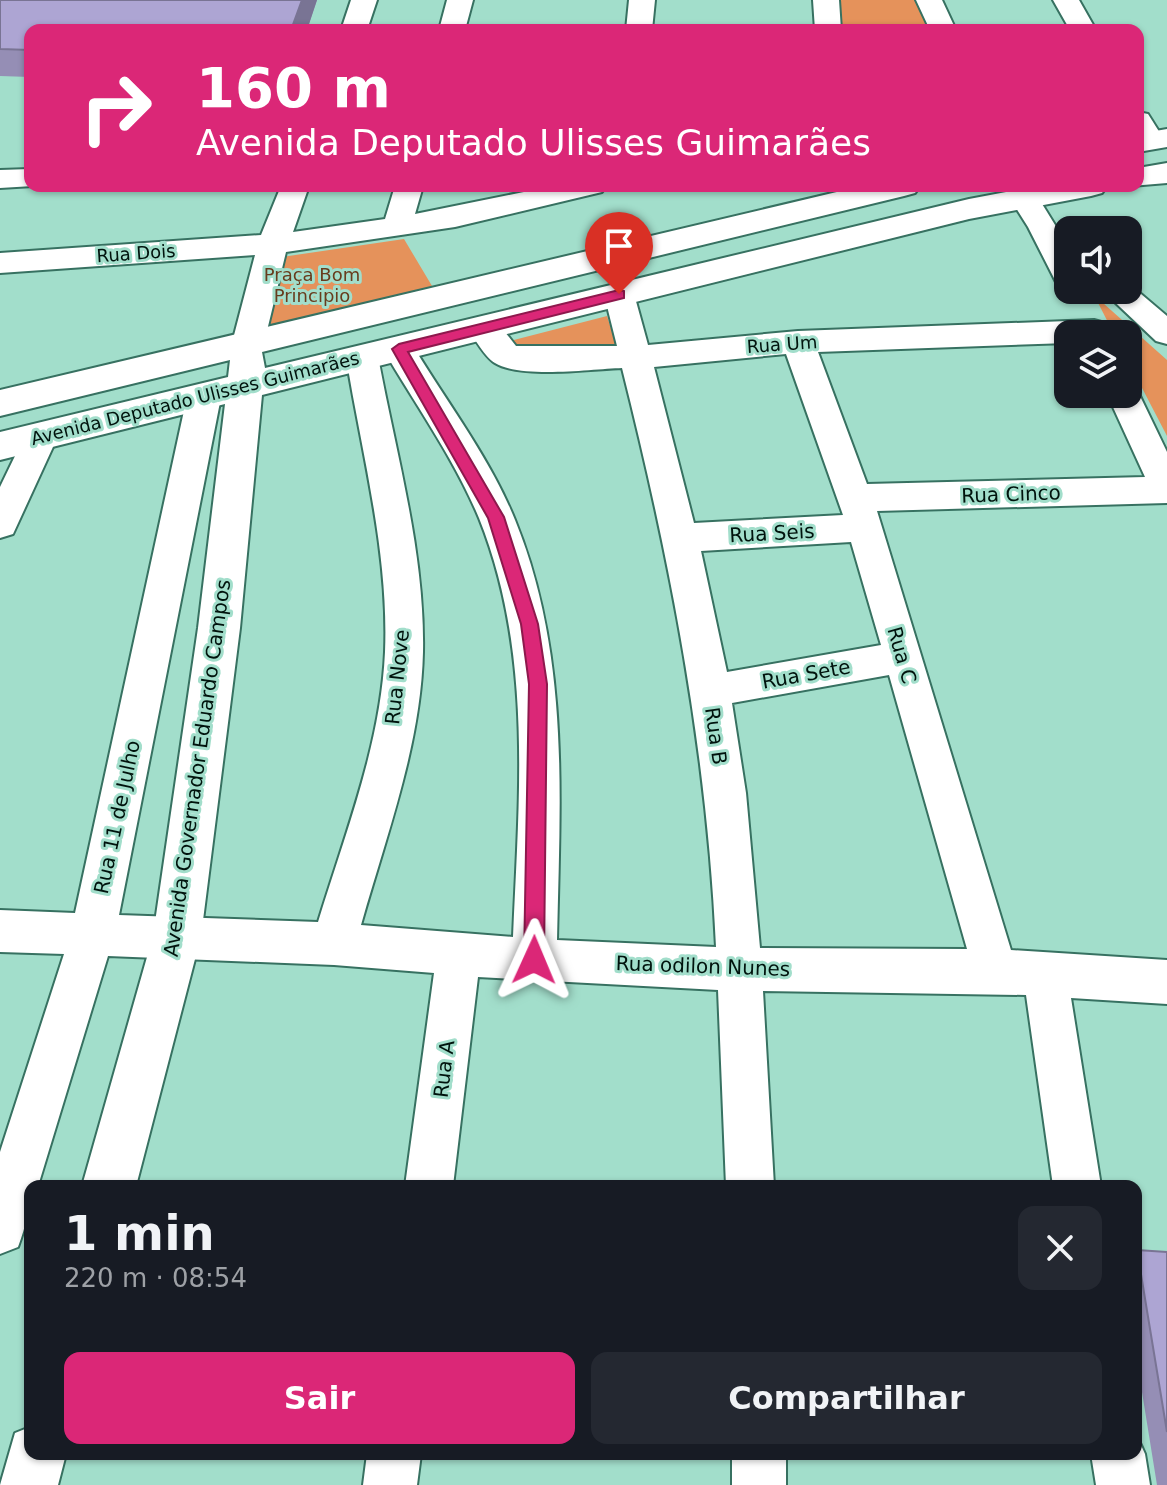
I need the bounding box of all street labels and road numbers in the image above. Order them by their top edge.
street label: Rua Dois [96,240,176,266]
street label: Rua Um [746,331,818,357]
street label: Avenida Deputado Ulisses Guimarães [29,347,361,449]
street label: Rua Cinco [961,480,1061,508]
street label: Rua Seis [729,519,815,547]
street label: Avenida Governador Eduardo Campos [159,578,235,958]
street label: Rua C [882,624,922,686]
street label: Rua Nove [380,628,414,726]
street label: Rua Sete [760,654,852,694]
street label: Rua B [700,706,732,766]
street label: Rua 11 de Julho [89,738,145,896]
street label: Rua odilon Nunes [615,951,791,981]
street label: Rua A [429,1038,459,1099]

